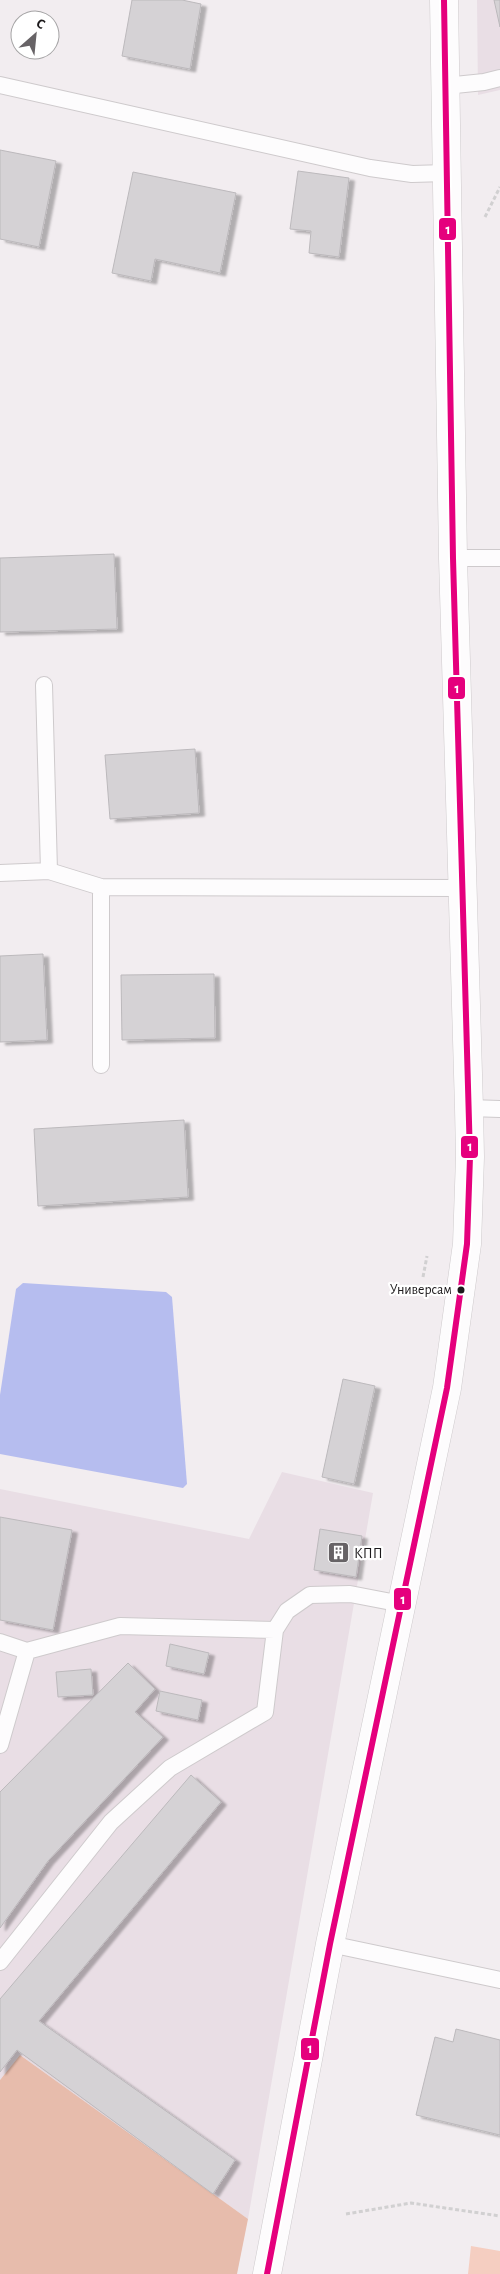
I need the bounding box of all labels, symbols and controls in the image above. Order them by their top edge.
north arrow [10,10,60,60]
text: С [34,16,47,32]
line badge: 1 [438,217,457,241]
text: 1 [445,223,451,237]
line badge: 1 [447,676,466,700]
text: 1 [454,682,460,696]
line badge: 1 [460,1135,479,1159]
text: 1 [467,1140,473,1154]
place label: Универсам [390,1283,452,1297]
marker: Универсам [456,1285,466,1295]
building icon: КПП [326,1541,350,1565]
place label: КПП [354,1546,383,1561]
line badge: 1 [393,1587,412,1611]
text: 1 [400,1593,406,1607]
line badge: 1 [300,2037,320,2061]
text: 1 [307,2042,313,2056]

